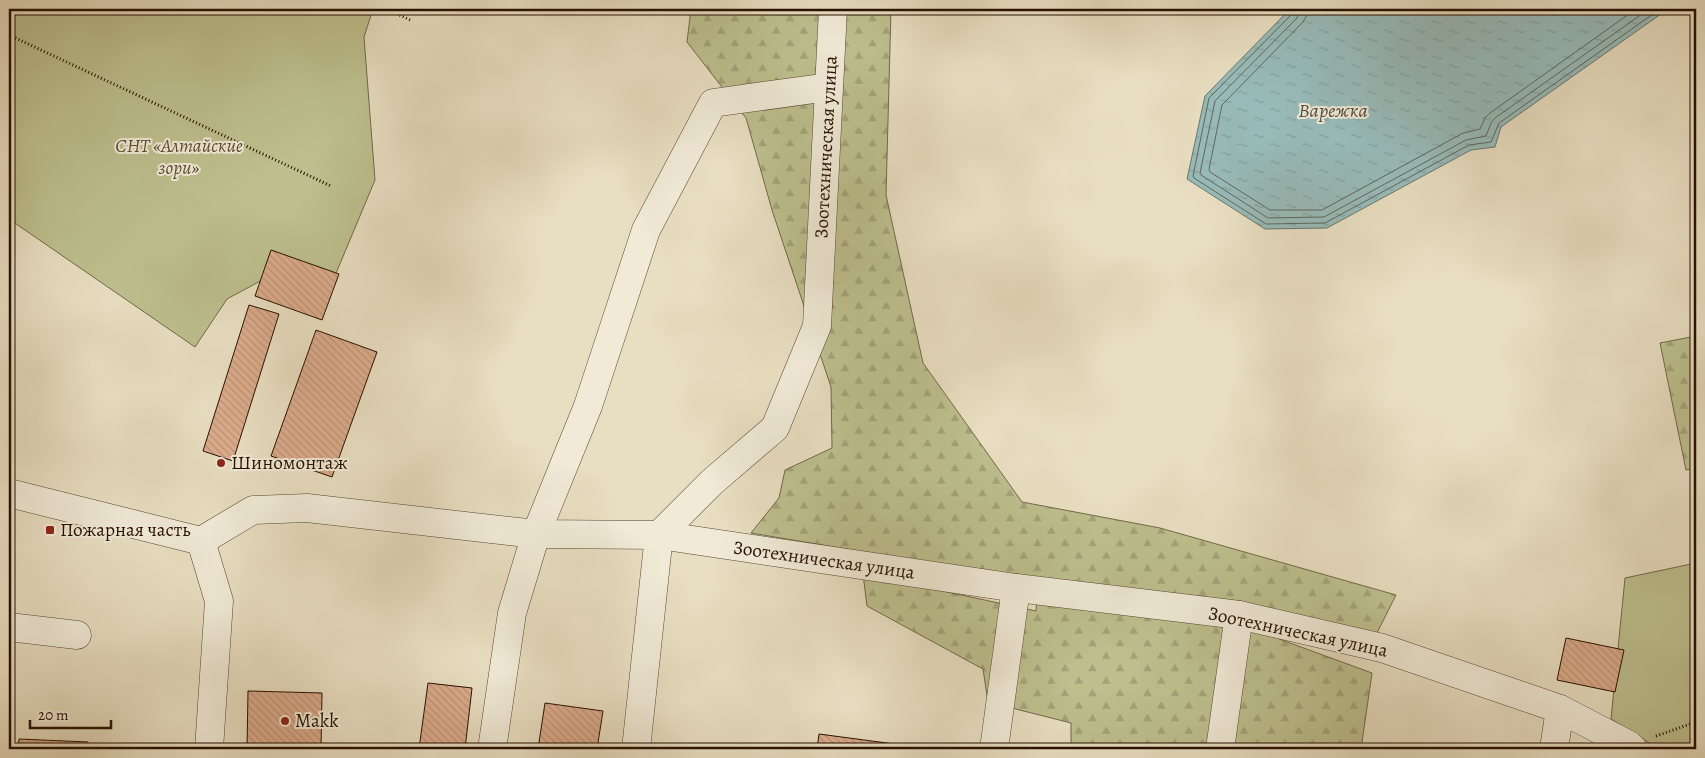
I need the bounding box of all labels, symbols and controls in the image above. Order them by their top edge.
street label: Зоотехническая улица [808,55,844,239]
water label: Варежка [1298,97,1368,124]
park label: СНТ «Алтайские зори» [115,133,243,181]
place label: Шиномонтаж [231,450,348,476]
marker: Шиномонтаж [215,457,227,469]
place label: Пожарная часть [60,517,191,543]
marker: Пожарная часть [44,524,56,536]
street label: Зоотехническая улица [732,534,917,586]
street label: Зоотехническая улица [1206,600,1390,664]
scale bar [30,698,111,730]
text: 20 m [38,705,69,725]
place label: Makk [295,708,339,734]
marker: Makk [279,715,291,727]

